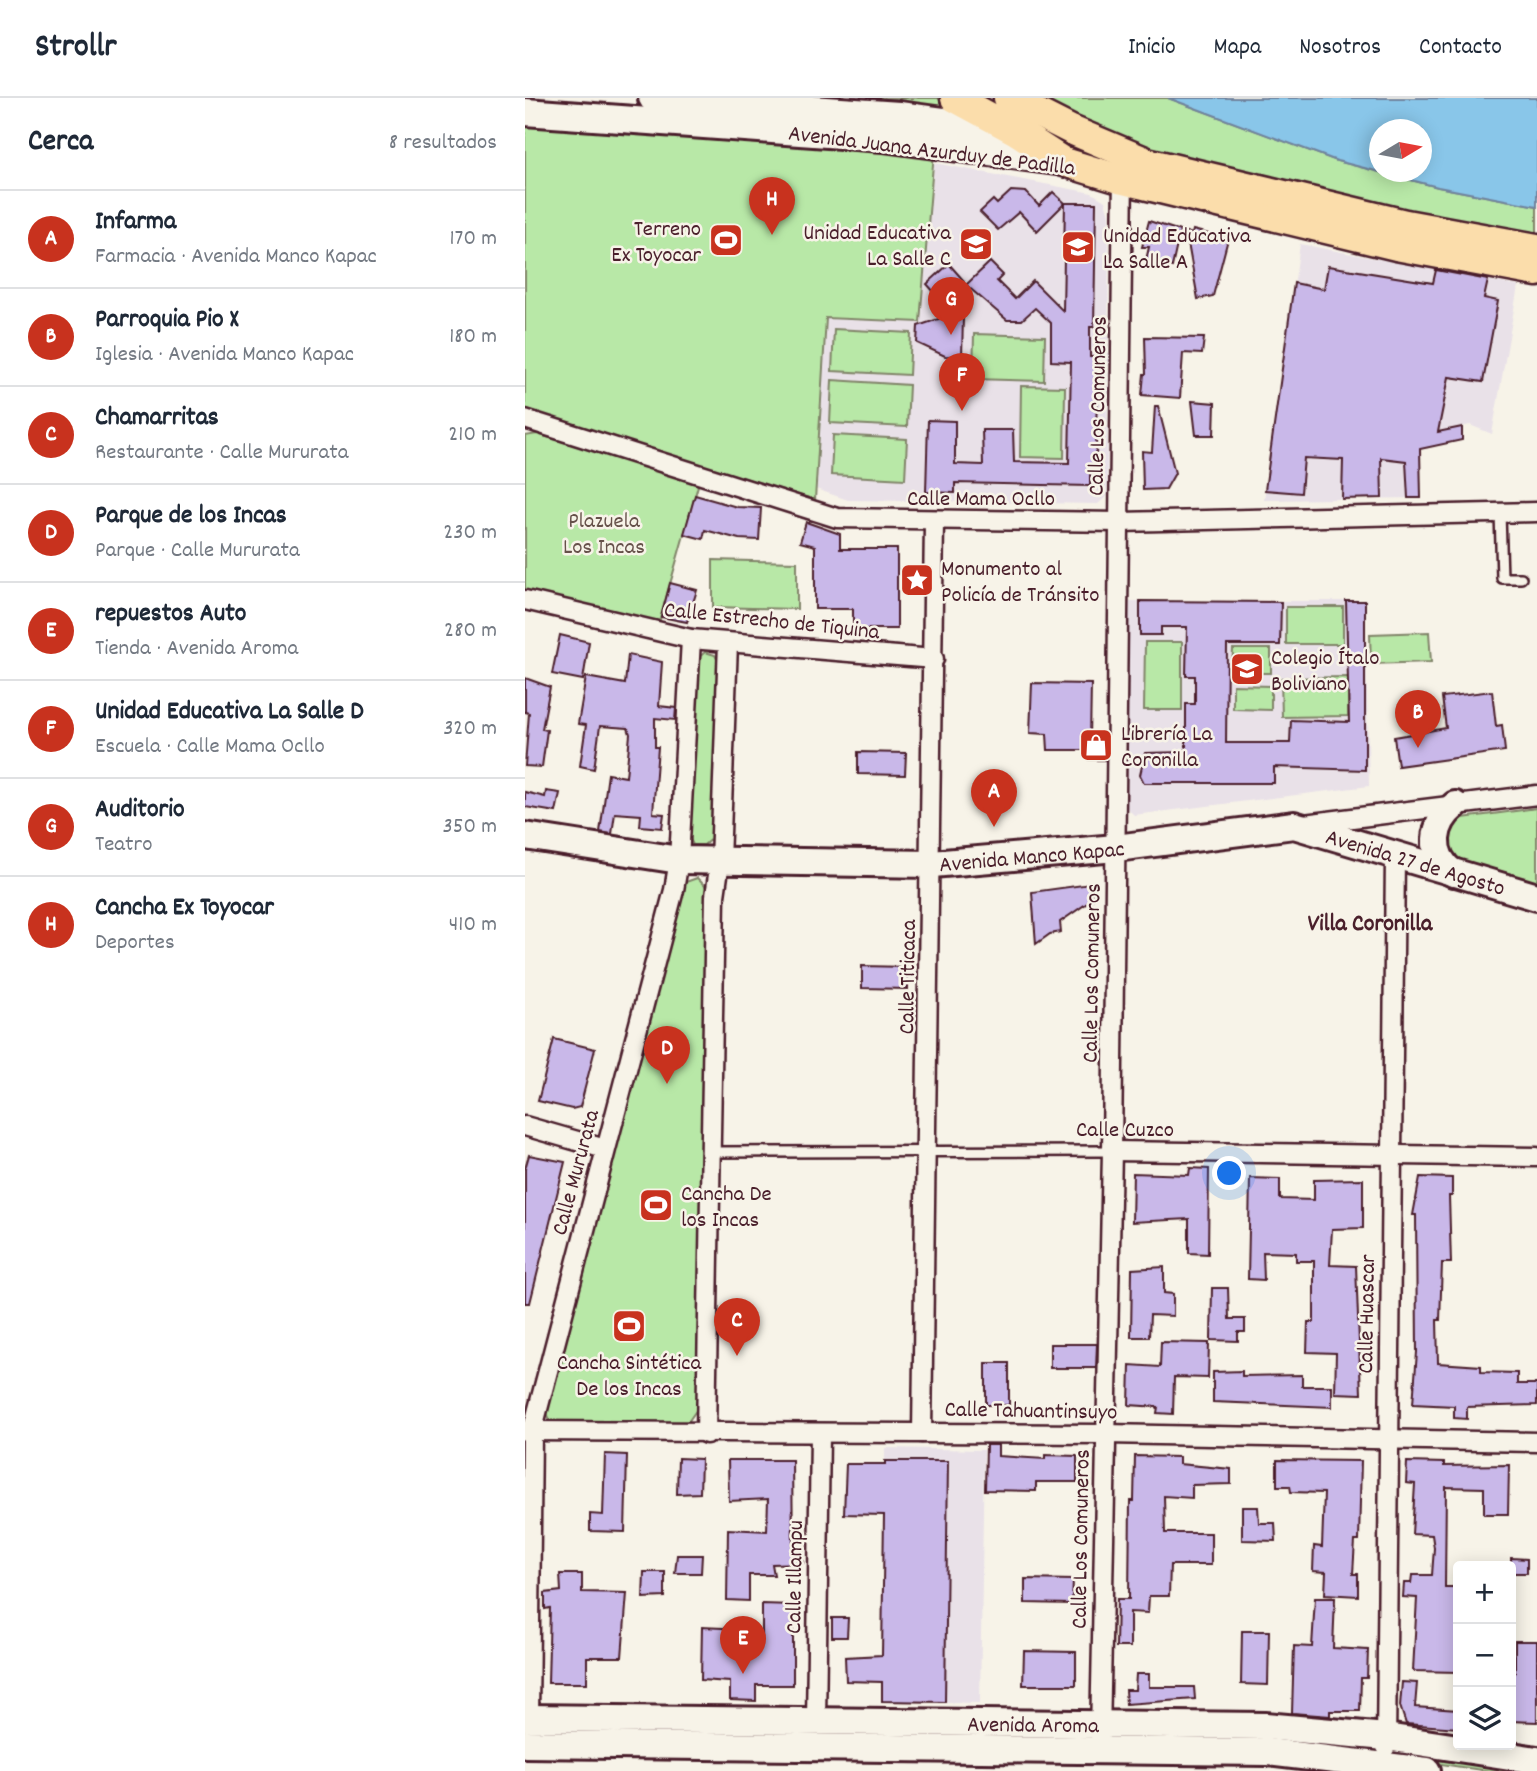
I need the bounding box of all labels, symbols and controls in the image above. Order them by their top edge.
text: Strollr [35,25,117,72]
text: Inicio [1128,31,1176,65]
text: Mapa [1214,31,1261,65]
text: Nosotros [1299,31,1381,65]
text: Contacto [1419,31,1502,65]
street label: Avenida Juana Azurduy de Padilla [786,118,1078,187]
north arrow [1369,119,1432,182]
text: Cerca [28,122,93,165]
text: 8 resultados [389,127,497,160]
pin: H [749,177,795,235]
text: Infarma [95,204,176,241]
place label: Terreno Ex Toyocar [611,214,701,273]
place label: Unidad Educativa La Salle C [803,218,952,277]
sports icon: Terreno Ex Toyocar [707,221,745,259]
place label: Unidad Educativa La Salle A [1103,221,1252,280]
text: A [45,223,57,256]
text: 170 m [450,223,497,256]
school or university icon: Unidad Educativa La Salle C [957,225,995,263]
school or university icon: Unidad Educativa La Salle A [1059,228,1097,266]
text: Farmacia · Avenida Manco Kapac [95,241,377,274]
pin: G [928,277,974,335]
text: Parroquia Pio X [95,302,239,339]
street label: Calle Los Comuneros [1081,316,1118,496]
text: B [46,321,56,354]
text: 180 m [449,321,497,354]
text: Iglesia · Avenida Manco Kapac [95,339,354,372]
pin: F [939,353,985,411]
text: Chamarritas [95,400,219,437]
text: C [45,419,57,452]
text: 210 m [448,419,497,452]
text: Restaurante · Calle Mururata [95,437,348,470]
street label: Calle Mama Ocllo [907,484,1055,517]
text: Parque de los Incas [95,498,287,535]
park label: Plazuela Los Incas [563,506,645,565]
text: D [45,517,57,550]
text: 230 m [443,517,497,550]
text: Parque · Calle Mururata [95,535,300,568]
place label: Monumento al Policía de Tránsito [941,554,1100,613]
place icon: Monumento al Policía de Tránsito [898,561,936,599]
street label: Calle Estrecho de Tiquina [662,595,882,650]
text: repuestos Auto [95,596,246,633]
text: E [46,615,56,648]
text: 280 m [444,615,497,648]
text: Tienda · Avenida Aroma [95,633,298,666]
place label: Colegio Ítalo Boliviano [1271,643,1379,702]
school or university icon: Colegio Ítalo Boliviano [1228,650,1266,688]
pin: B [1395,690,1441,748]
text: Unidad Educativa La Salle D [95,694,364,731]
text: F [46,713,56,746]
text: 320 m [443,713,497,746]
place label: Librería La Coronilla [1121,719,1213,778]
shop icon: Librería La Coronilla [1077,726,1115,764]
text: Escuela · Calle Mama Ocllo [95,731,325,764]
pin: A [971,769,1017,827]
text: Auditorio [95,792,185,829]
text: G [45,811,57,844]
text: 350 m [443,811,497,844]
street label: Avenida 27 de Agosto [1321,822,1508,907]
text: Teatro [95,829,152,862]
street label: Avenida Manco Kapac [938,834,1127,883]
street label: Calle Los Comuneros [1075,883,1112,1063]
text: Cancha Ex Toyocar [95,890,274,927]
district label: Villa Coronilla [1308,908,1433,942]
text: H [45,909,57,942]
text: 410 m [449,909,497,942]
street label: Calle Titicaca [892,918,927,1035]
text: Deportes [95,927,175,960]
pin: D [644,1026,690,1084]
street label: Calle Mururata [545,1105,610,1239]
street label: Calle Cuzco [1076,1115,1174,1148]
your location [1212,1156,1246,1190]
place label: Cancha De los Incas [681,1179,772,1238]
sports icon: Cancha De los Incas [637,1186,675,1224]
street label: Calle Huascar [1351,1254,1386,1374]
pin: C [714,1298,760,1356]
sports icon: Cancha Sintética De los Incas [610,1307,648,1345]
place label: Cancha Sintética De los Incas [557,1348,703,1407]
street label: Calle Tahuantinsuyo [944,1394,1118,1431]
street label: Calle Los Comuneros [1064,1449,1101,1629]
street label: Calle Illampu [779,1520,814,1634]
map controls [1453,1561,1516,1750]
button: + [1453,1561,1516,1624]
pin: E [720,1616,766,1674]
button: − [1453,1624,1516,1687]
button: layers [1453,1687,1516,1750]
street label: Avenida Aroma [967,1710,1100,1744]

